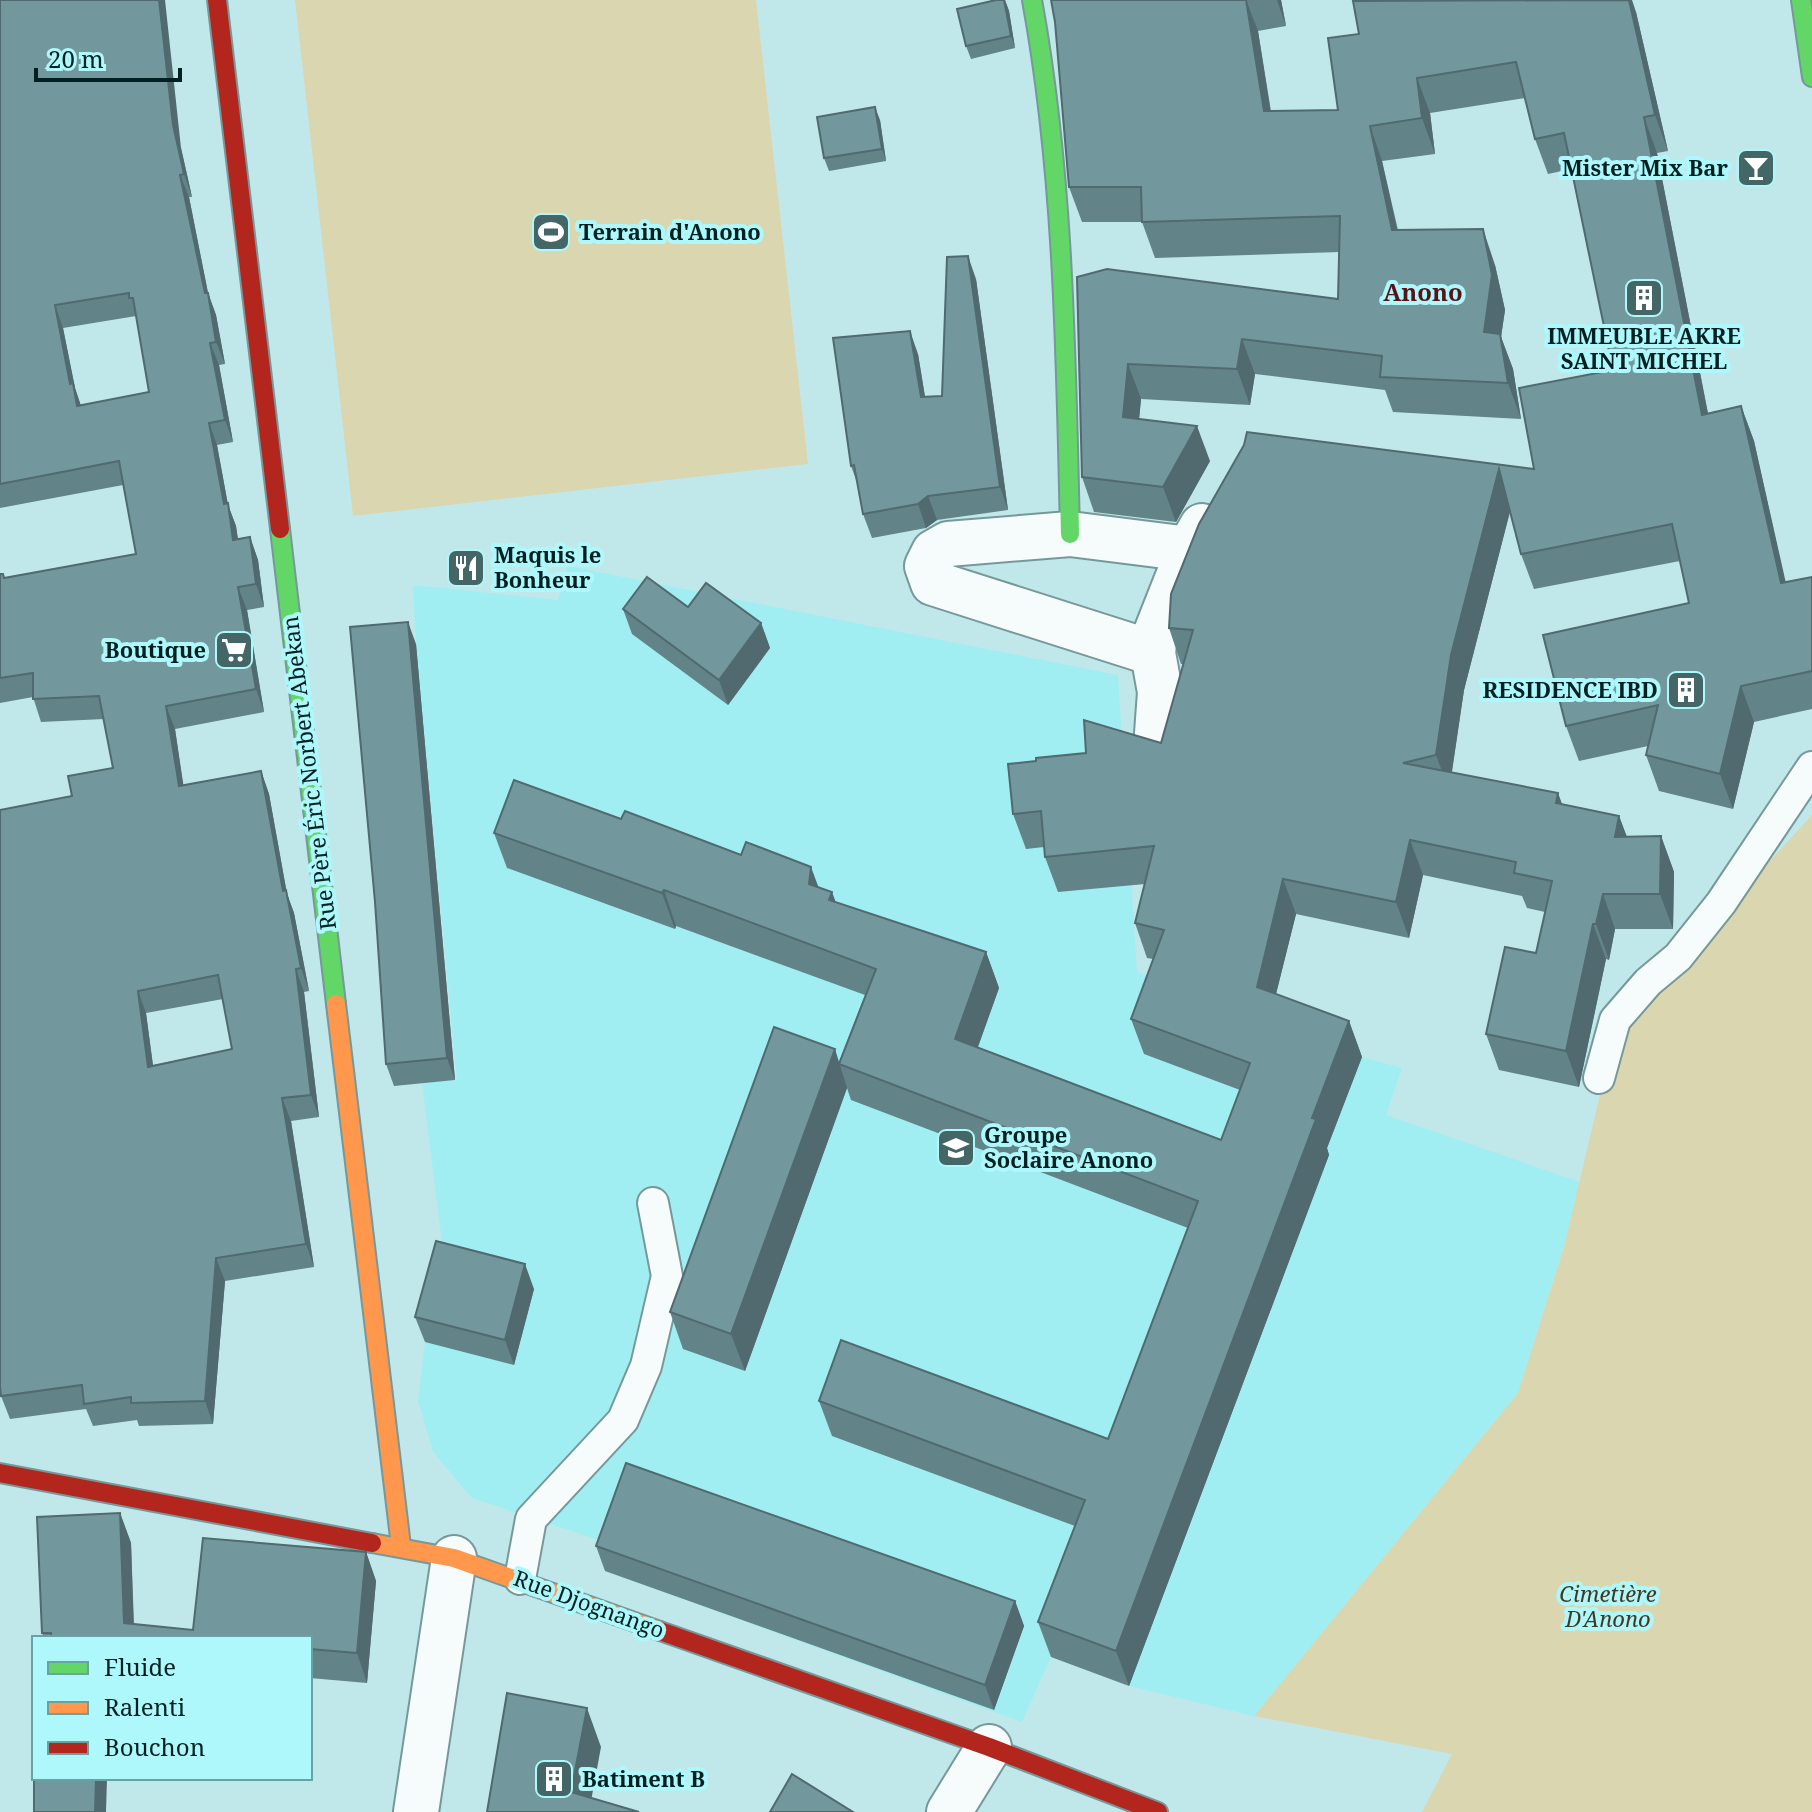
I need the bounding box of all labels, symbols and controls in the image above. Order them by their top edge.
scale bar [36,32,180,82]
text: 20 m [48,42,104,75]
bar icon: Mister Mix Bar [1735,147,1777,189]
place label: Mister Mix Bar [1562,152,1728,182]
sports icon: Terrain d'Anono [530,211,572,253]
place label: Terrain d'Anono [579,216,761,246]
district label: Anono [1383,275,1463,308]
building icon: IMMEUBLE AKRE SAINT MICHEL [1623,277,1665,319]
place label: IMMEUBLE AKRE SAINT MICHEL [1547,320,1741,375]
place label: Maquis le Bonheur [494,539,601,594]
restaurant icon: Maquis le Bonheur [445,547,487,589]
street label: Rue Père Éric Norbert Abekan [274,615,342,932]
supermarket icon: Boutique [213,629,255,671]
place label: Boutique [105,634,206,664]
building icon: RESIDENCE IBD [1665,669,1707,711]
place label: RESIDENCE IBD [1483,674,1658,704]
place label: Groupe Soclaire Anono [984,1119,1153,1174]
school or university icon: Groupe Soclaire Anono [935,1127,977,1169]
street label: Rue Djognango [510,1562,669,1644]
park label: Cimetière D'Anono [1559,1578,1657,1633]
legend [32,1636,312,1780]
text: Fluide [104,1650,176,1683]
text: Ralenti [104,1690,185,1723]
text: Bouchon [104,1730,205,1763]
building icon: Batiment B [533,1758,575,1800]
place label: Batiment B [582,1763,705,1793]

